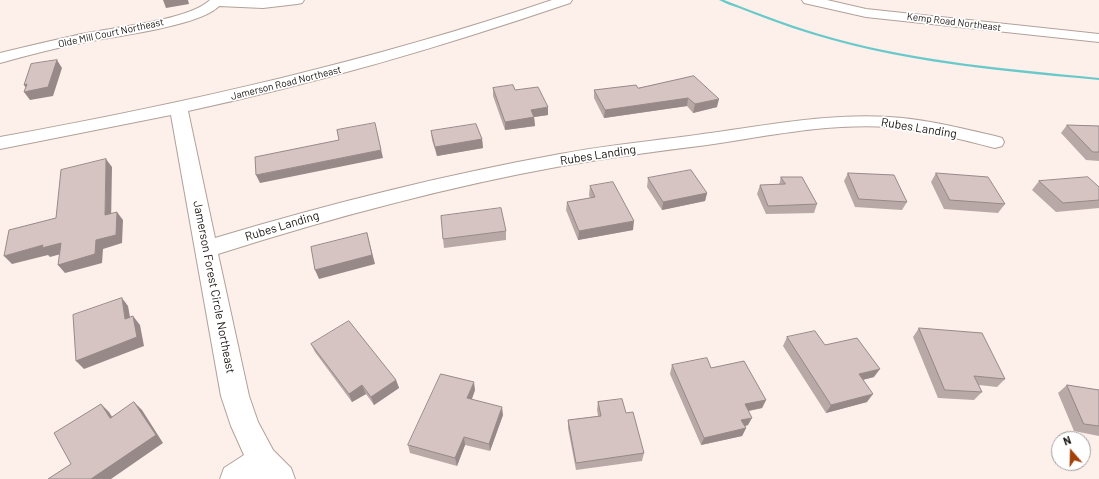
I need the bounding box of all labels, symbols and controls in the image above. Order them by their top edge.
street label: Kemp Road Northeast [906,10,1002,34]
street label: Olde Mill Court Northeast [57,16,165,50]
street label: Jamerson Road Northeast [229,63,343,103]
street label: Rubes Landing [880,115,958,141]
street label: Rubes Landing [559,142,637,168]
street label: Jamerson Forest Circle Northeast [190,199,238,375]
street label: Rubes Landing [243,208,321,244]
north arrow [1051,431,1091,471]
text: N [1061,433,1073,448]

